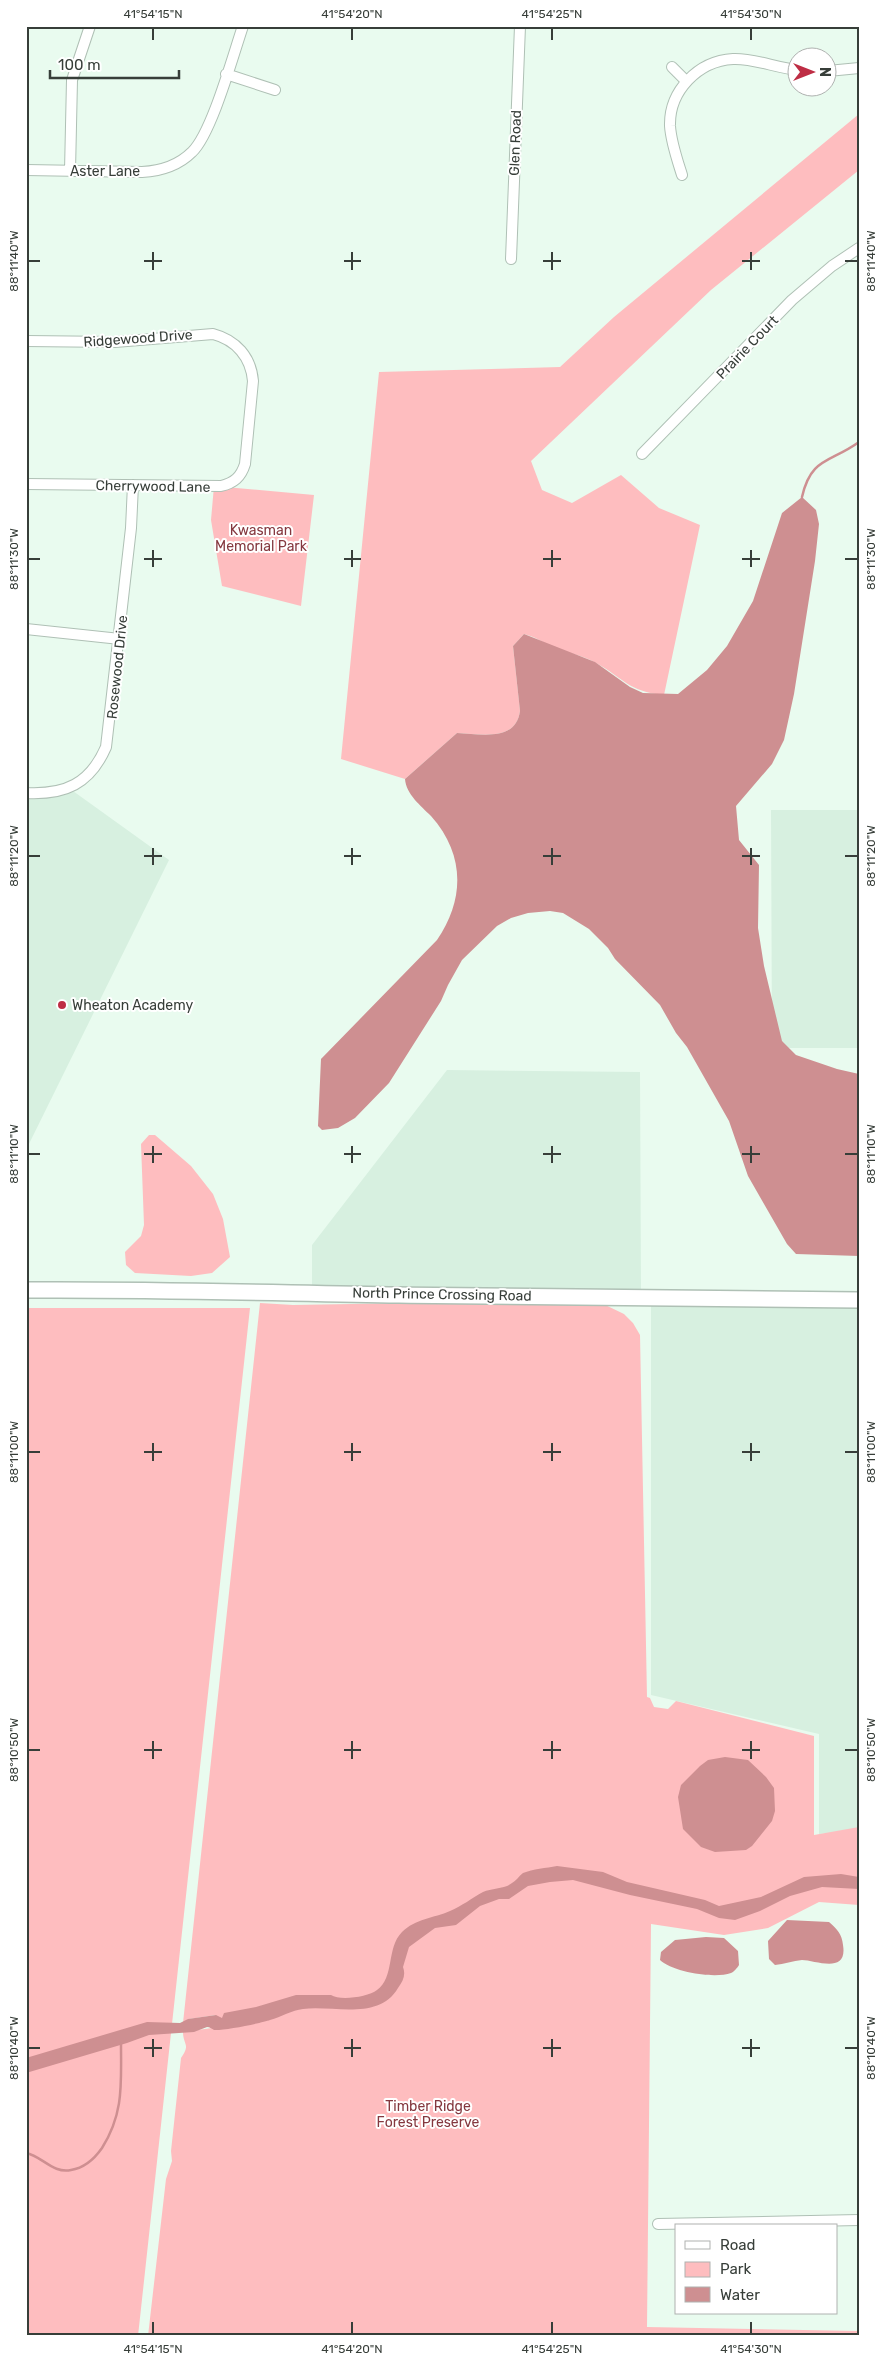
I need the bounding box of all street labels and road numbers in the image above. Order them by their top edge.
street label: Glen Road [506,110,525,176]
street label: Aster Lane [70,163,140,180]
street label: Prairie Court [713,312,782,383]
street label: Ridgewood Drive [83,326,193,351]
street label: Cherrywood Lane [95,477,211,496]
street label: Rosewood Drive [104,614,131,720]
street label: North Prince Crossing Road [352,1284,532,1305]

